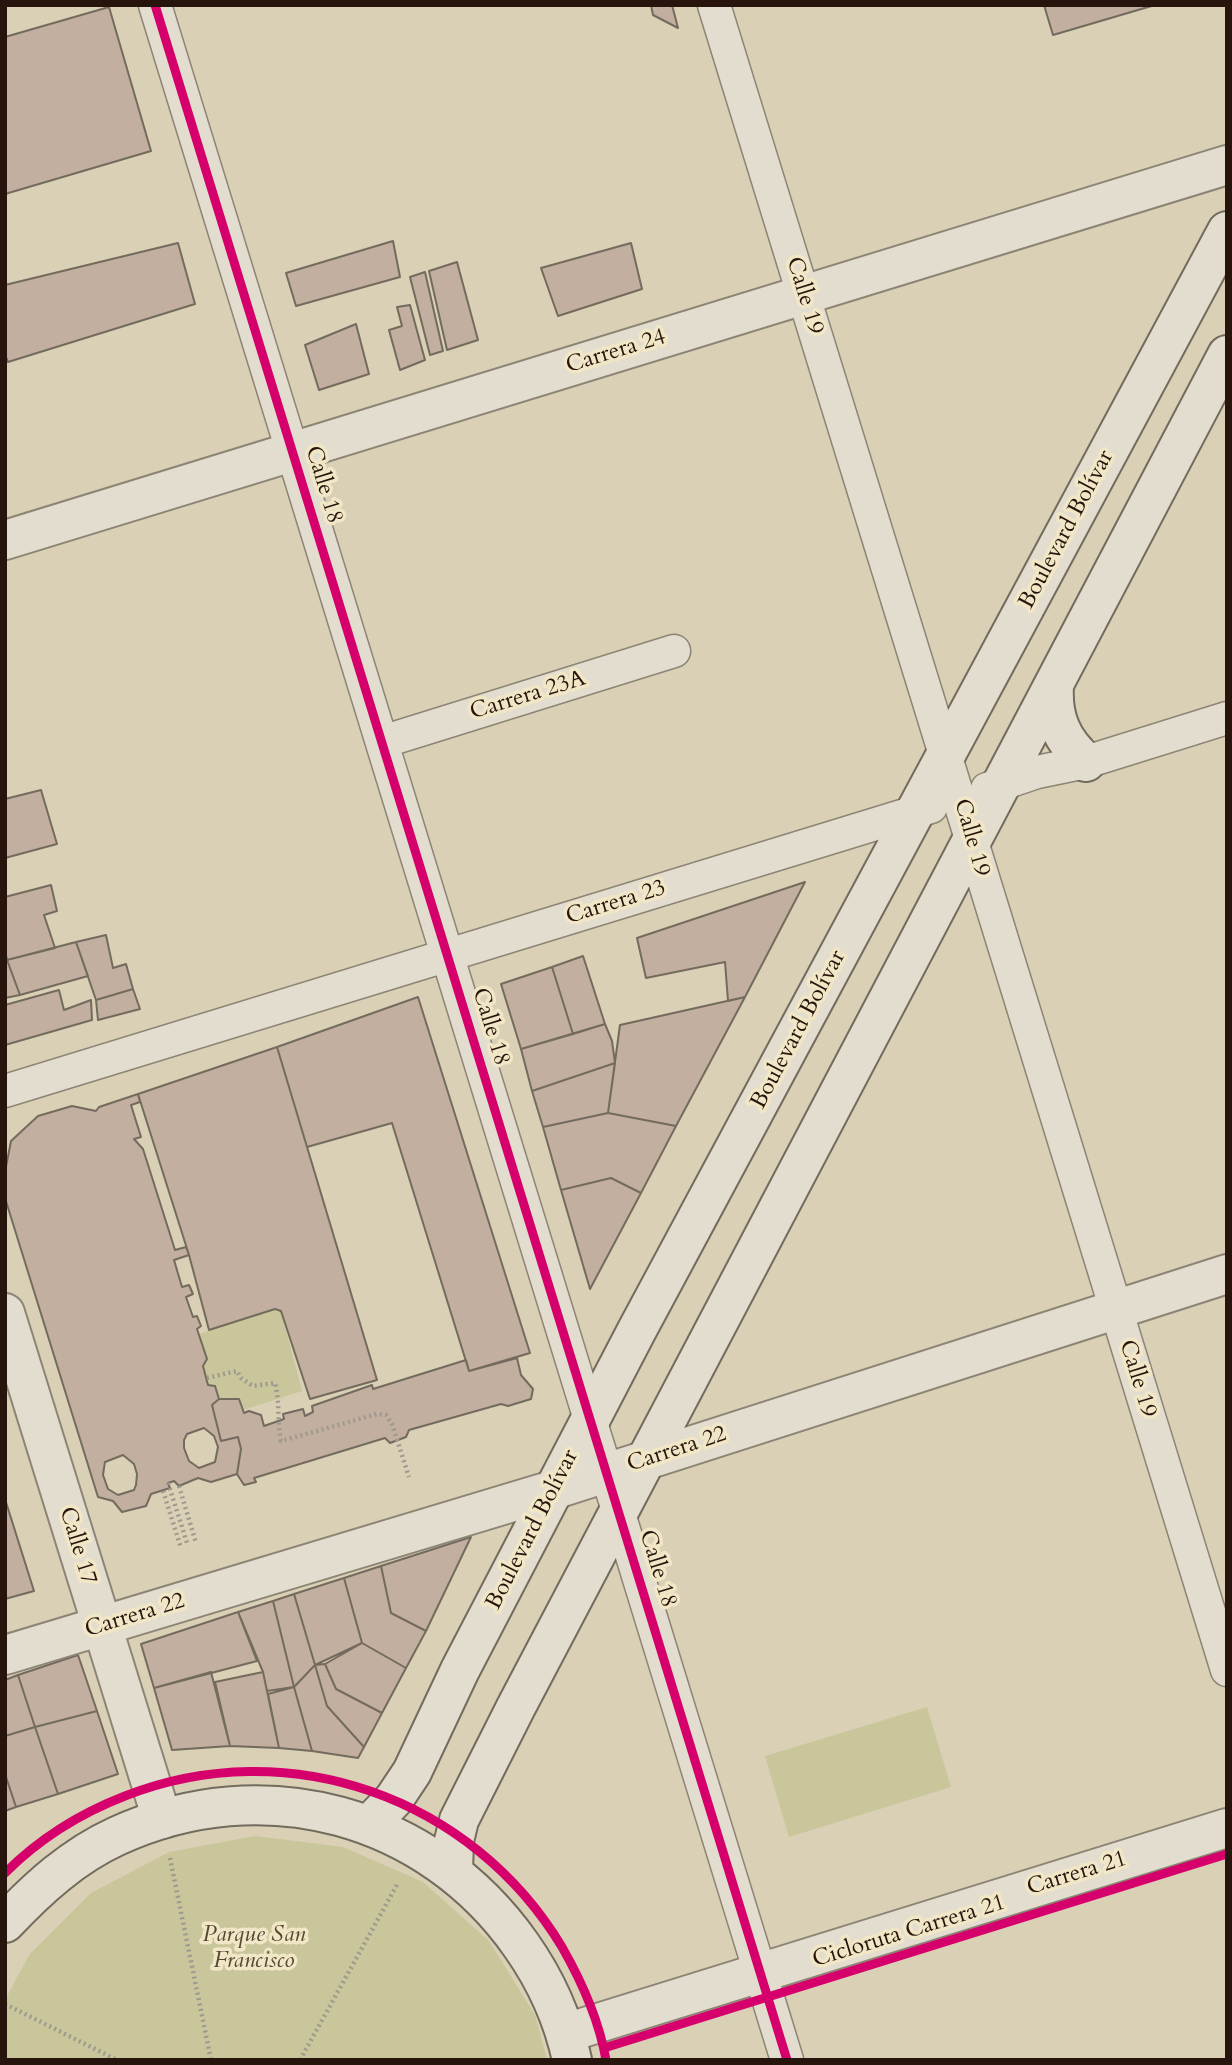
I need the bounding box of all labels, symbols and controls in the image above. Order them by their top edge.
street label: Calle 19 [779,254,829,338]
street label: Carrera 24 [563,324,669,380]
street label: Calle 18 [298,443,348,527]
street label: Boulevard Bolívar [1014,446,1120,614]
street label: Carrera 23A [467,665,589,727]
street label: Calle 19 [947,796,995,880]
street label: Carrera 23 [563,875,669,931]
street label: Boulevard Bolívar [746,946,852,1114]
street label: Calle 18 [465,985,515,1069]
street label: Calle 19 [1112,1337,1162,1421]
street label: Carrera 22 [624,1421,730,1479]
street label: Boulevard Bolívar [481,1445,585,1615]
street label: Calle 17 [52,1504,102,1588]
street label: Calle 18 [632,1527,682,1611]
street label: Carrera 22 [82,1588,188,1644]
street label: Carrera 21 [1024,1846,1130,1902]
street label: Cicloruta Carrera 21 [809,1890,1009,1974]
park label: Parque San Francisco [203,1922,305,1976]

